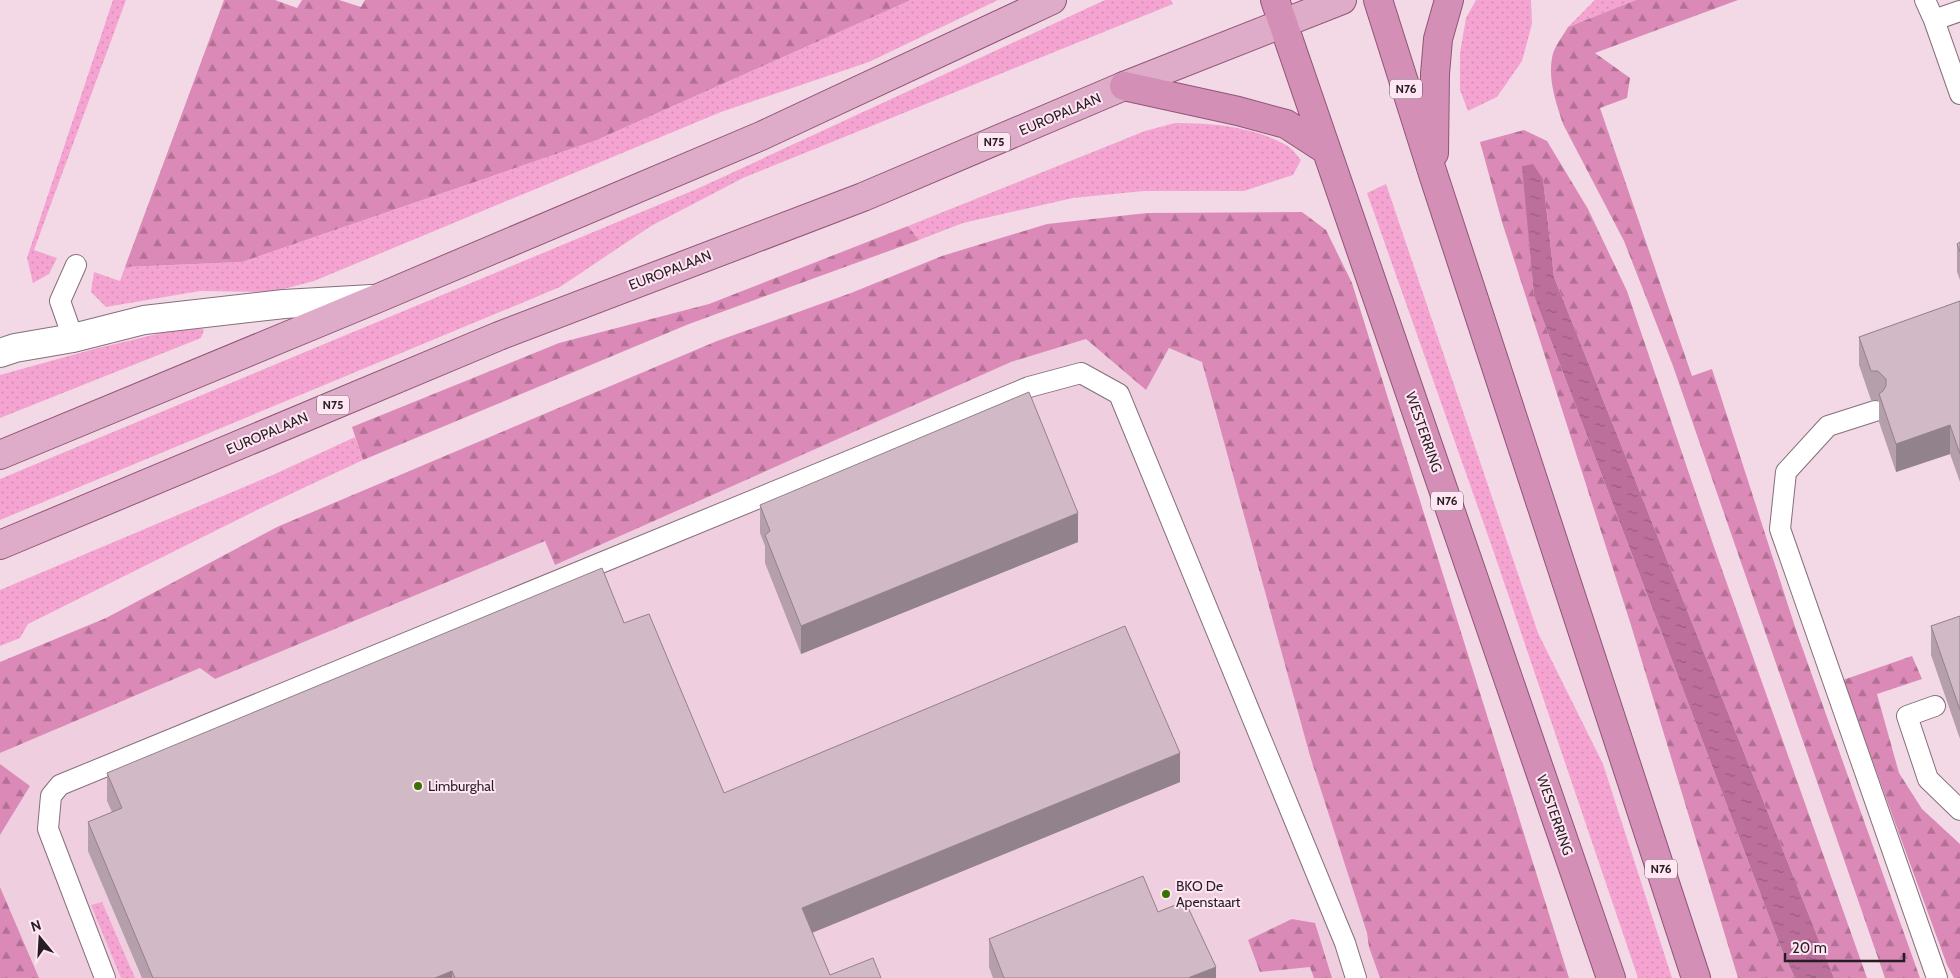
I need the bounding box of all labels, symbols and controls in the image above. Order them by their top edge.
road number: N76 [1390,80,1422,98]
street label: EUROPALAAN [1016,89,1104,139]
road number: N75 [978,132,1010,152]
street label: EUROPALAAN [626,246,714,294]
street label: WESTERRING [1402,389,1446,475]
road number: N75 [317,396,349,414]
street label: EUROPALAAN [223,408,311,458]
road number: N76 [1431,492,1463,511]
street label: WESTERRING [1533,772,1577,858]
place label: Limburghal [428,777,495,795]
marker: Limburghal [412,780,424,792]
road number: N76 [1645,860,1677,879]
place label: BKO De Apenstaart [1176,877,1241,911]
marker: BKO De Apenstaart [1160,888,1172,900]
north arrow [15,913,65,963]
text: N [28,916,43,936]
scale bar [1785,930,1904,962]
text: 20 m [1792,939,1827,957]

